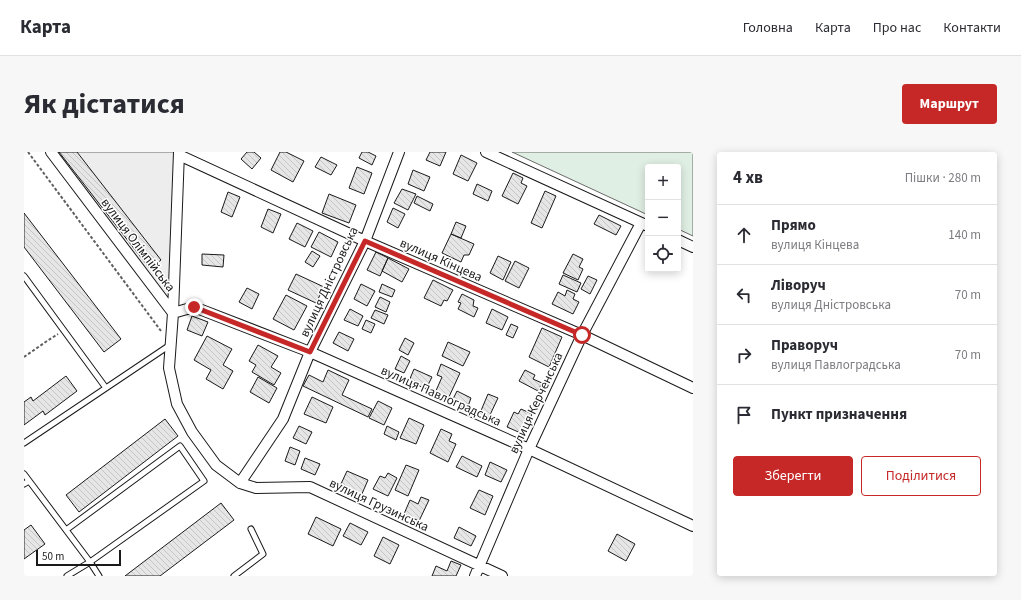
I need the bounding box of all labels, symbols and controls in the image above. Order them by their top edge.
text: Карта [20,14,71,41]
text: Головна [743,18,793,38]
text: Карта [815,18,851,38]
text: Про нас [873,18,921,38]
text: Контакти [943,18,1001,38]
text: Як дістатися [24,84,185,124]
button: Маршрут [902,84,997,124]
map controls [645,164,681,272]
button: + [645,164,681,200]
text: 4 хв [733,166,763,190]
text: Пішки · 280 m [905,169,981,187]
street label: вулиця Олімпійська [97,194,179,296]
button: − [645,200,681,236]
text: Прямо [771,215,816,236]
street label: вулиця Дністровська [295,224,363,340]
icon: ahead [733,224,755,246]
text: 140 m [948,226,981,244]
street label: вулиця Кінцева [397,234,485,286]
button: locate [645,236,681,272]
text: вулиця Кінцева [771,236,859,254]
text: Ліворуч [771,275,826,296]
icon: left [733,284,755,306]
text: 70 m [955,286,981,304]
text: вулиця Дністровська [771,296,891,314]
route end [185,298,203,316]
route start [573,326,591,344]
text: Праворуч [771,335,838,356]
icon: right [733,344,755,366]
text: 70 m [955,346,981,364]
street label: вулиця Керченська [505,349,567,457]
text: вулиця Павлоградська [771,356,901,374]
street label: вулиця Павлоградська [378,361,504,431]
icon: arrive [733,404,755,426]
text: Пункт призначення [771,404,907,425]
button: Зберегти [733,456,853,496]
button: Поділитися [861,456,981,496]
street label: вулиця Грузинська [326,474,432,536]
scale bar [36,548,121,567]
text: 50 m [42,549,64,564]

